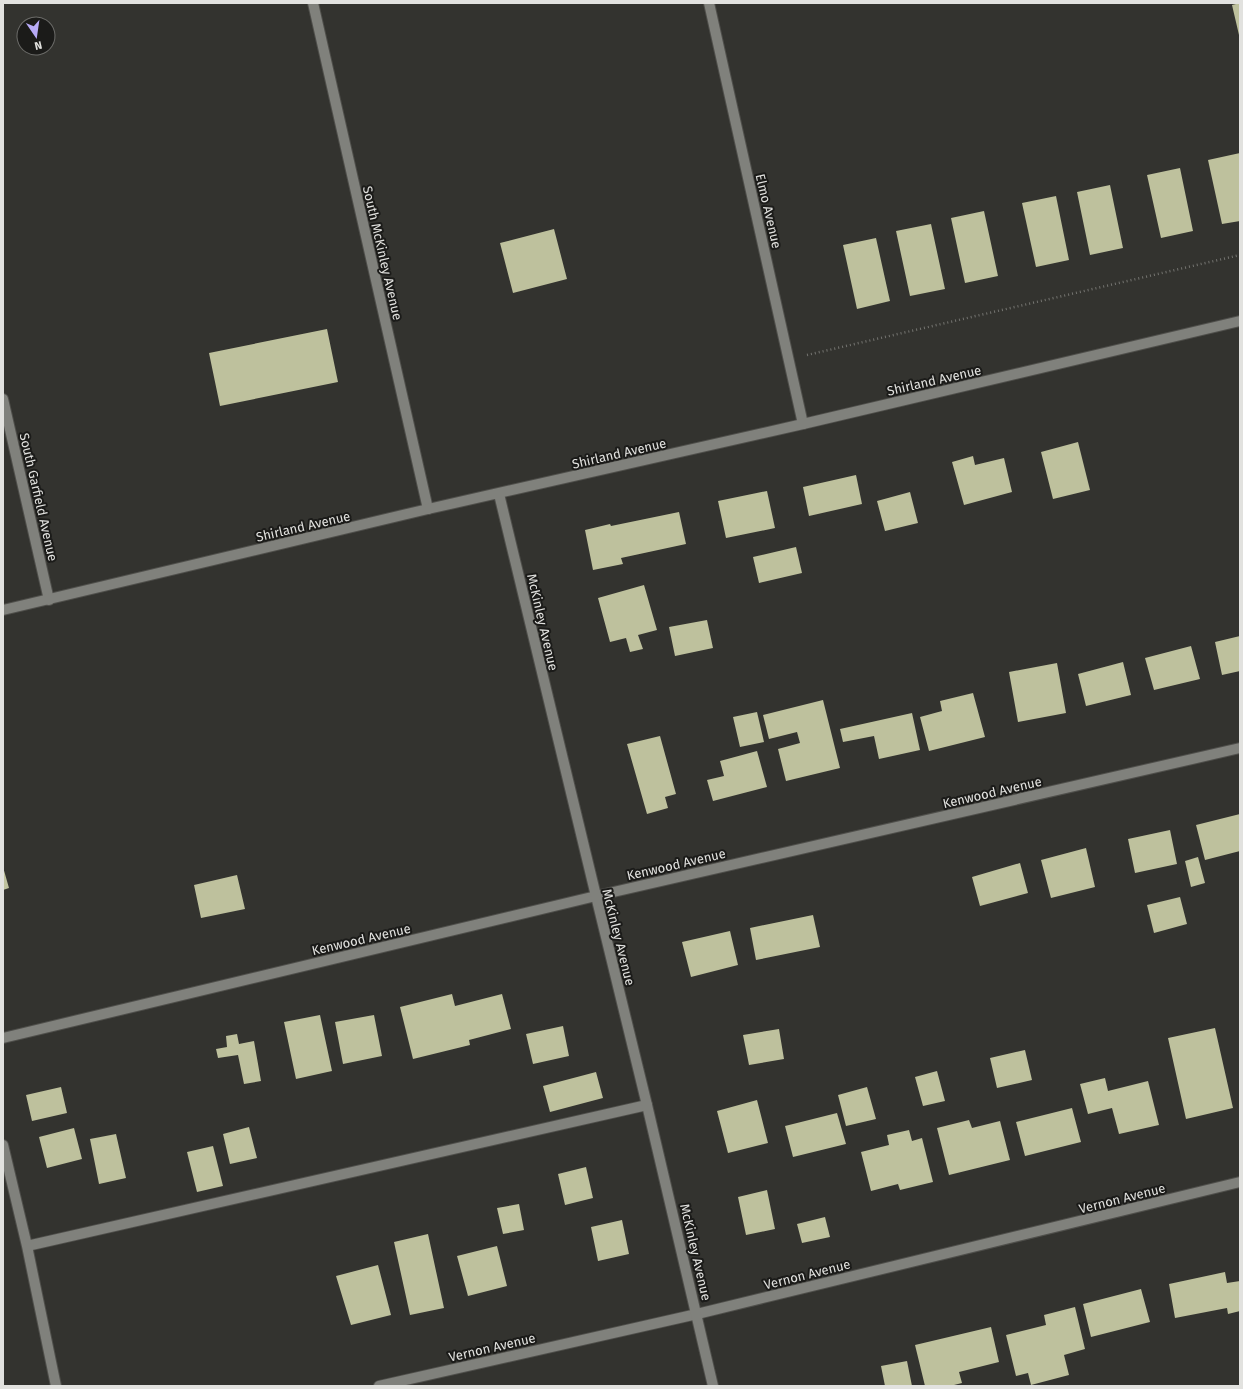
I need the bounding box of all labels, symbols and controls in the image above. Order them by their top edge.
north arrow [16,16,56,56]
text: N [33,38,43,52]
street label: Elmo Avenue [753,172,784,250]
street label: South McKinley Avenue [360,185,405,322]
street label: Shirland Avenue [886,362,983,399]
street label: South Garfield Avenue [16,432,61,563]
street label: Shirland Avenue [571,435,668,472]
street label: Shirland Avenue [255,508,352,545]
street label: McKinley Avenue [524,572,561,672]
street label: Kenwood Avenue [941,774,1043,811]
street label: Kenwood Avenue [625,846,727,883]
street label: McKinley Avenue [599,887,638,987]
street label: Kenwood Avenue [310,921,412,958]
street label: Vernon Avenue [1077,1181,1167,1216]
street label: McKinley Avenue [677,1202,714,1302]
street label: Vernon Avenue [762,1257,852,1292]
street label: Vernon Avenue [447,1330,537,1365]

